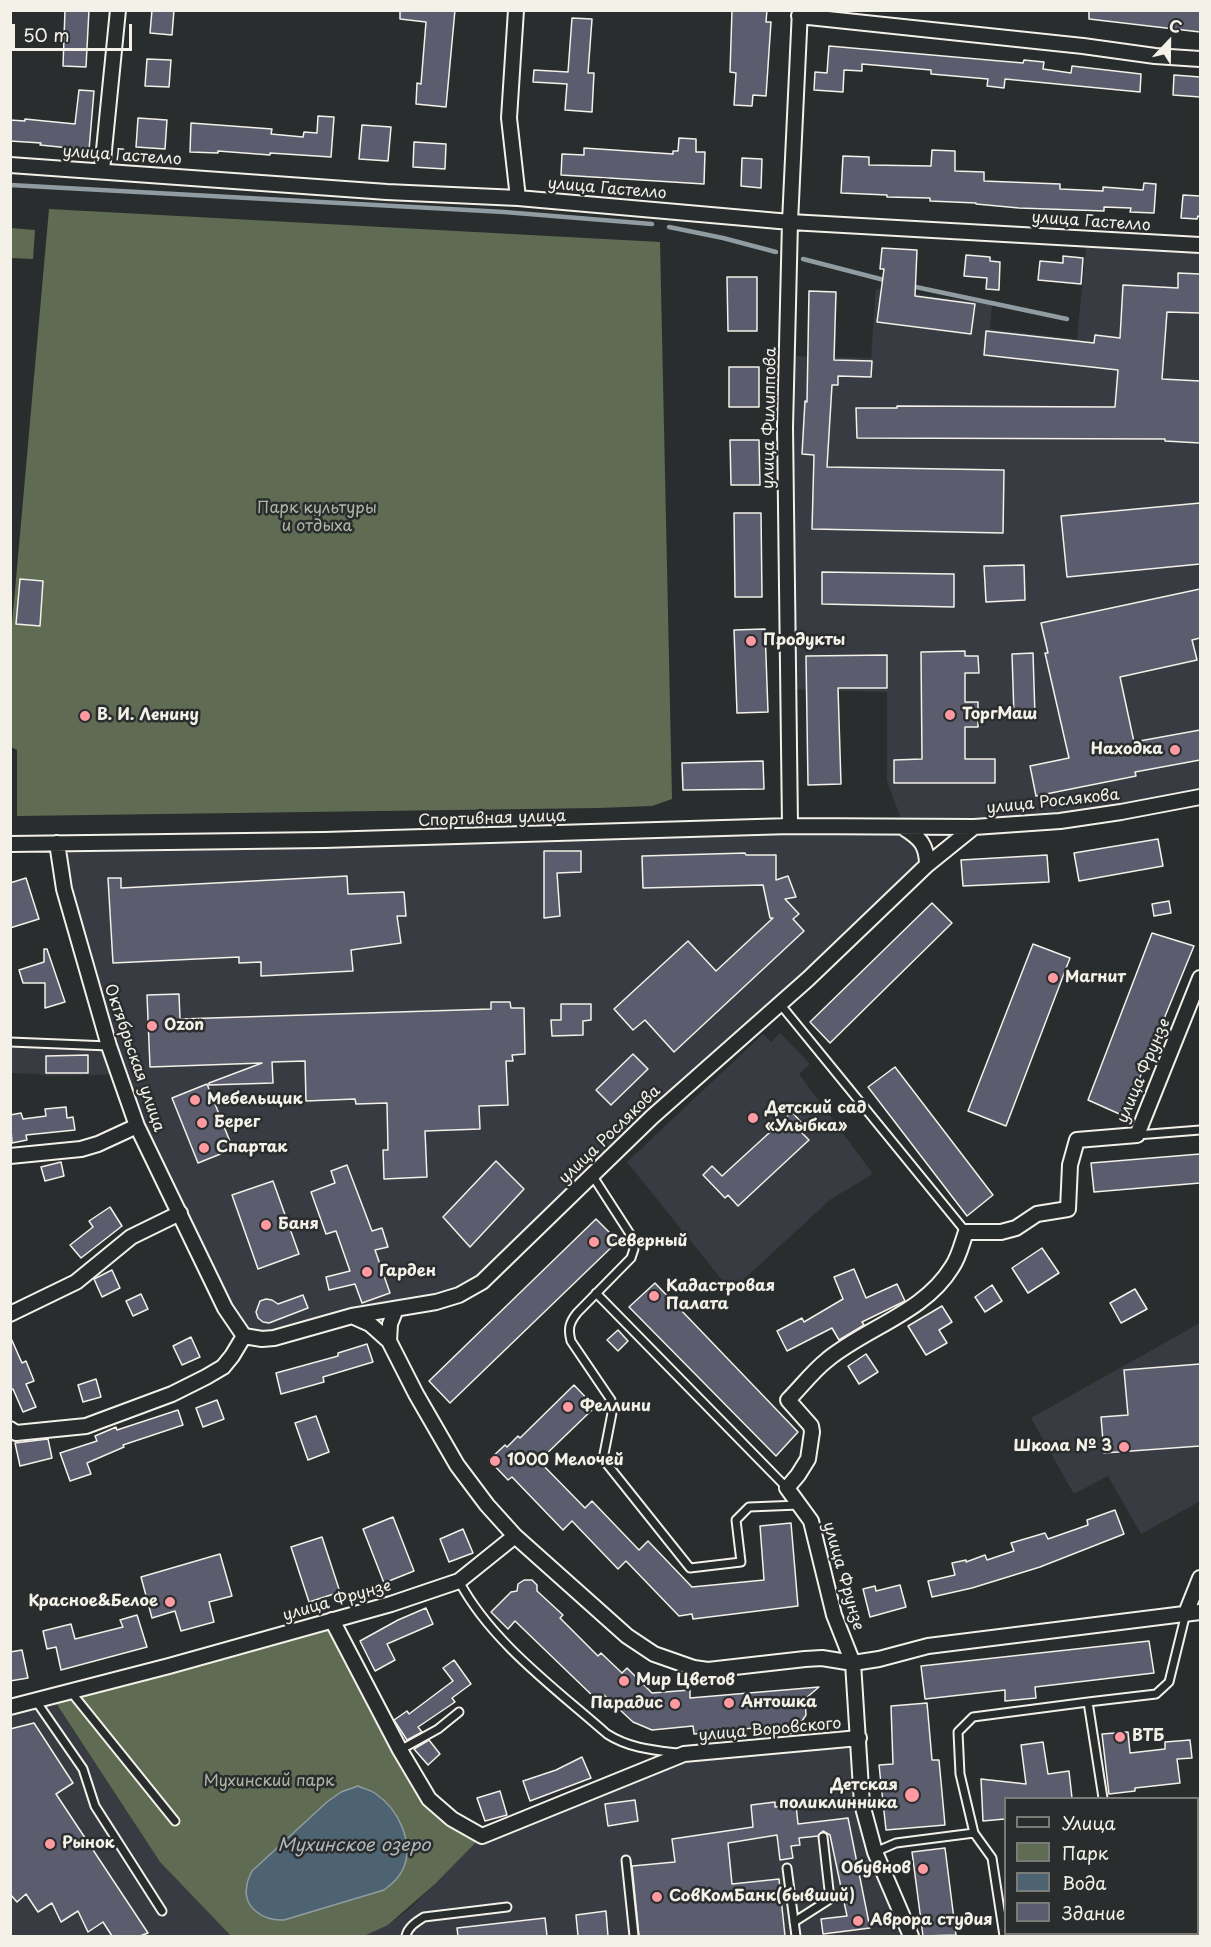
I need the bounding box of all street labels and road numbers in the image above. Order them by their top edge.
street label: улица Гастелло [62,142,182,170]
street label: улица Гастелло [547,174,667,204]
street label: улица Гастелло [1031,208,1151,236]
street label: улица Филиппова [759,347,781,489]
street label: улица Рослякова [986,785,1120,819]
street label: Спортивная улица [418,807,566,831]
street label: Октябрьская улица [100,981,168,1135]
street label: улица Фрунзе [1113,1016,1175,1126]
street label: улица Рослякова [555,1082,665,1188]
street label: улица Фрунзе [818,1520,868,1632]
street label: улица Фрунзе [281,1576,393,1626]
street label: улица Воровского [698,1714,842,1746]

